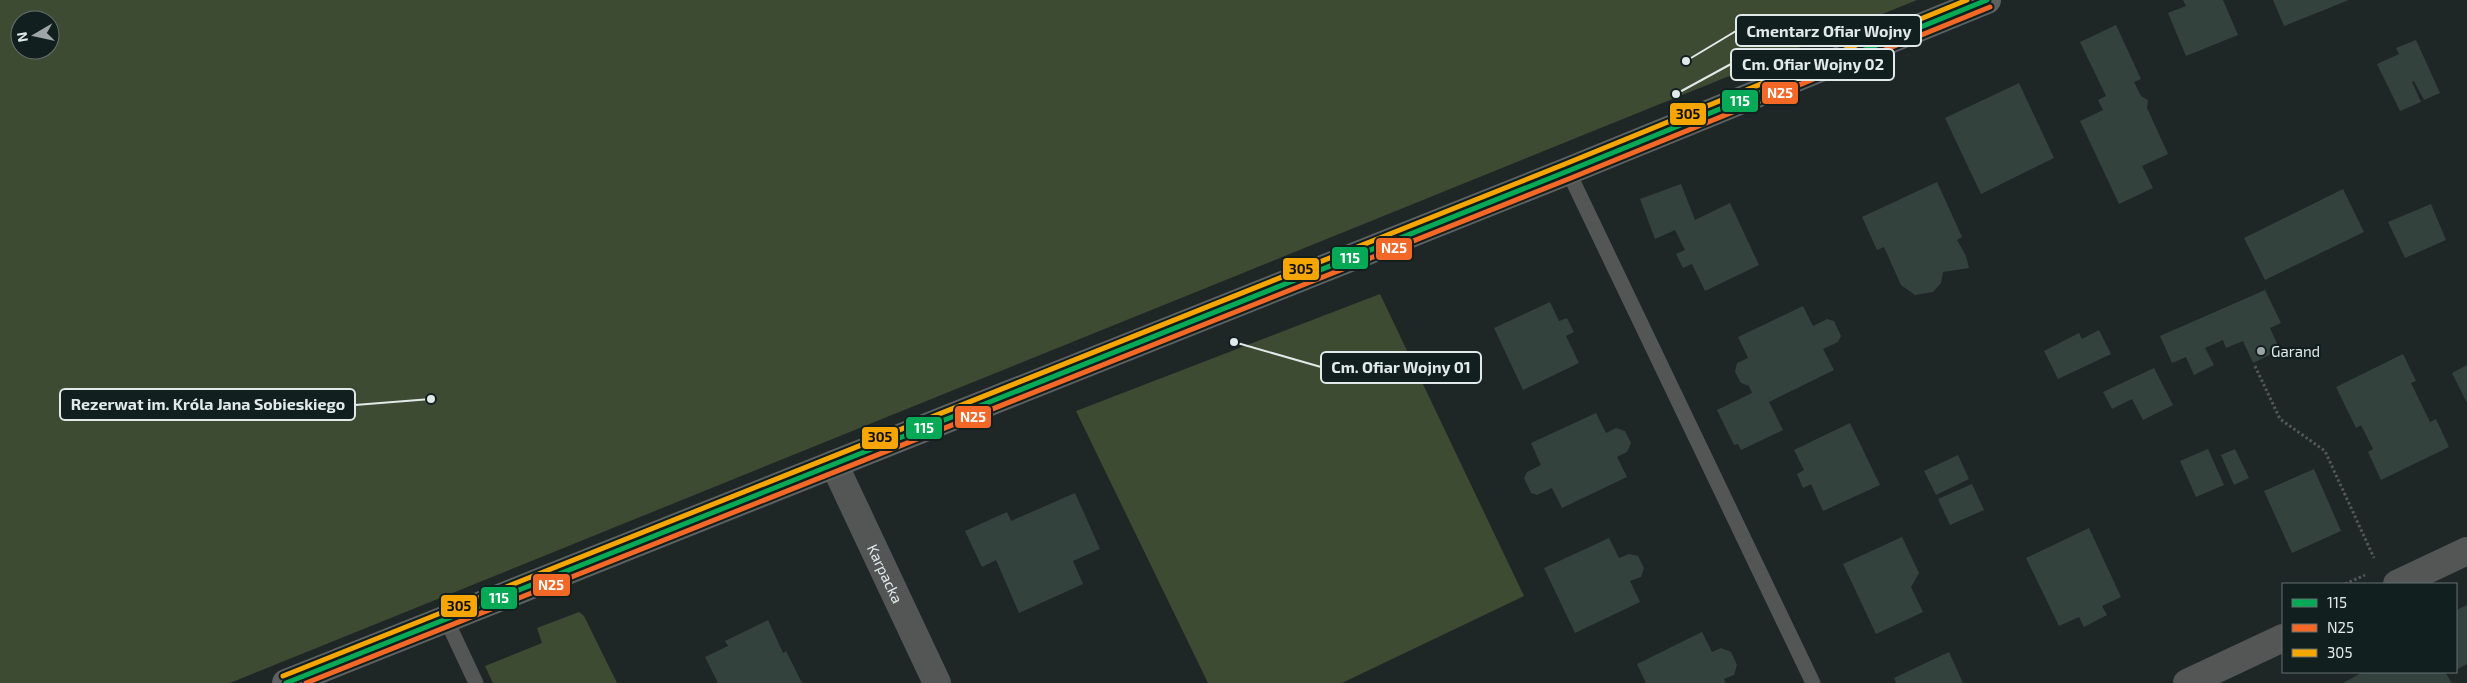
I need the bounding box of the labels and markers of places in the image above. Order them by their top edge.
callout: Cmentarz Ofiar Wojny [1736,15,1921,46]
callout: Cm. Ofiar Wojny 02 [1731,49,1894,80]
place label: Garand [2271,342,2320,360]
marker: Garand [2255,345,2267,357]
callout: Cm. Ofiar Wojny 01 [1321,352,1481,383]
callout: Rezerwat im. Króla Jana Sobieskiego [60,389,355,420]

